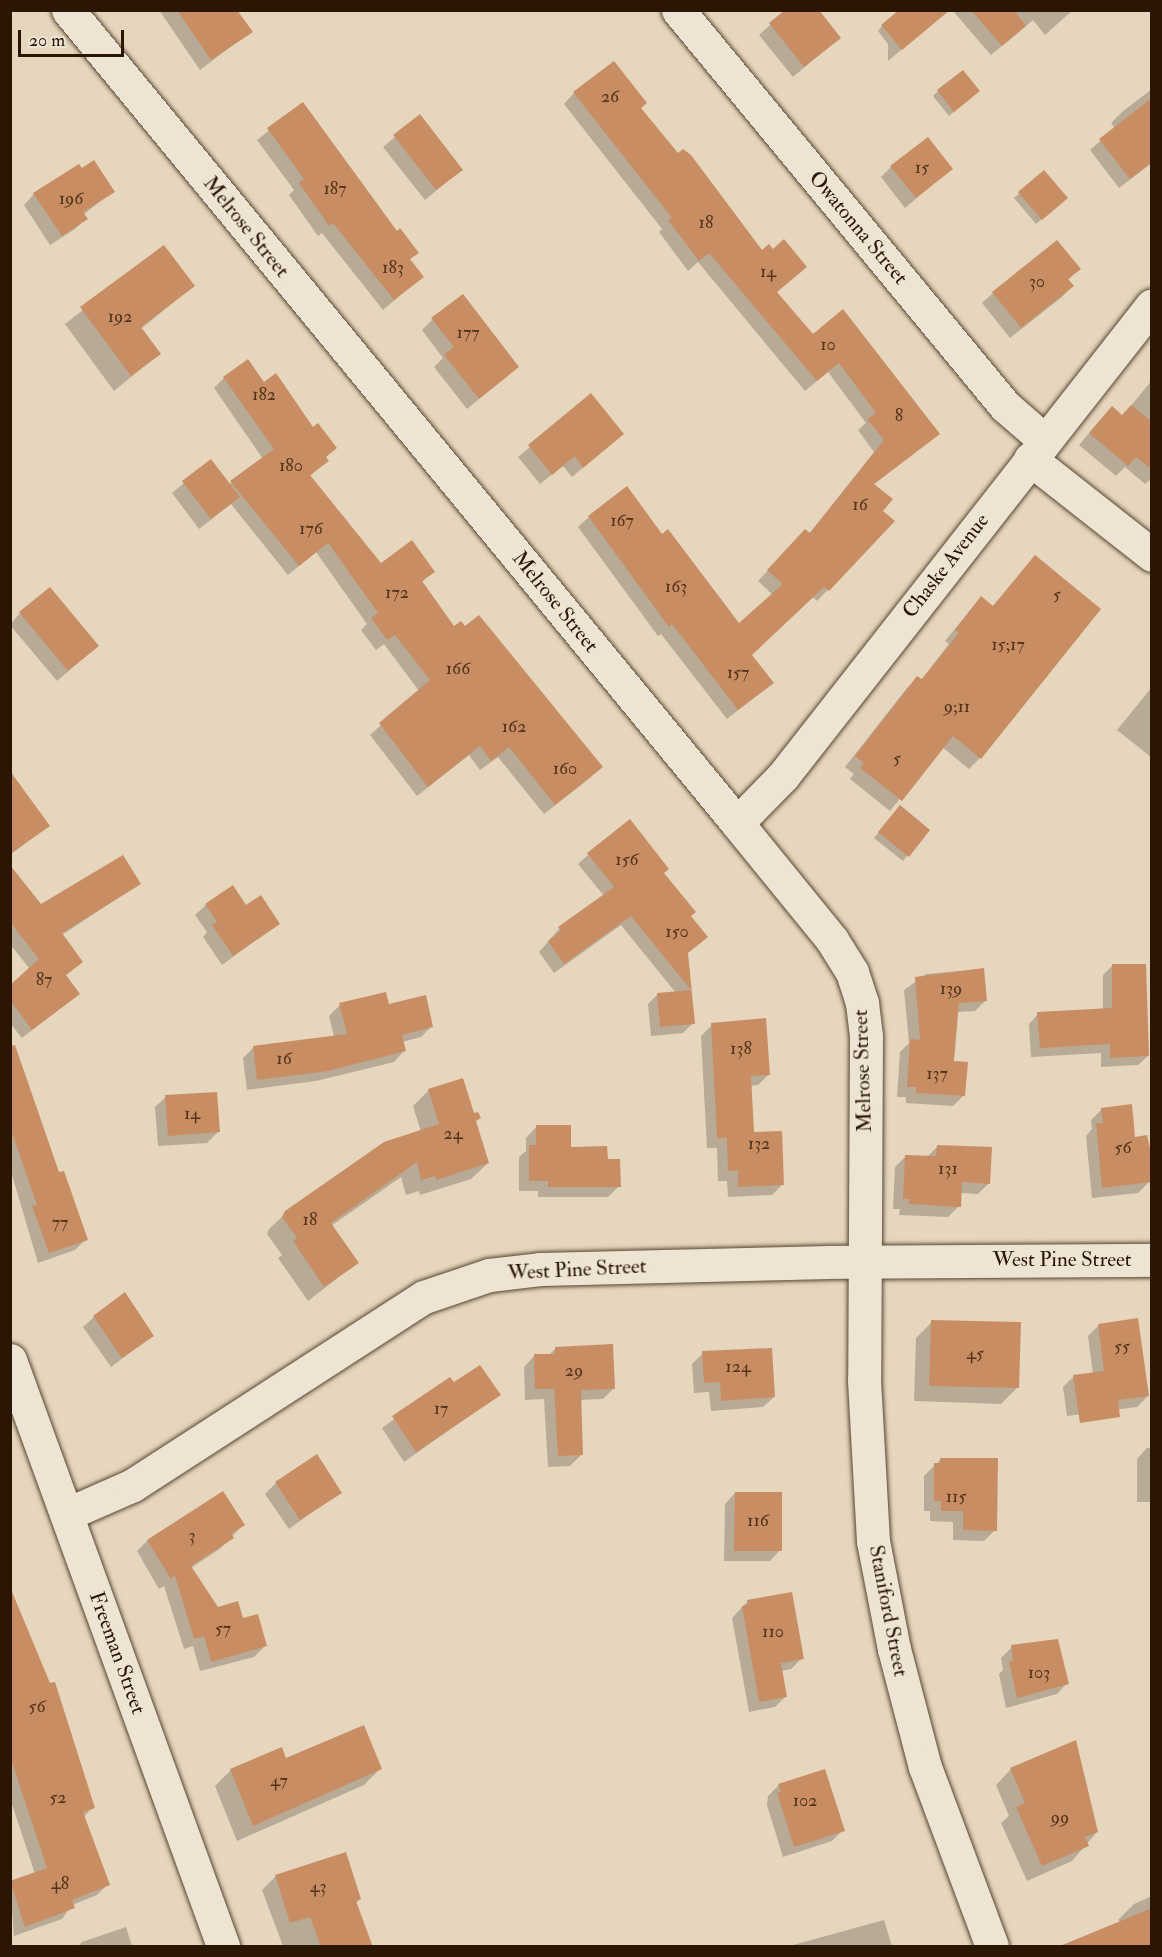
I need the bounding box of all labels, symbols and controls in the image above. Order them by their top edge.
scale bar [21,18,128,56]
text: 20 m [29,29,65,52]
house number: 26 [601,86,619,108]
house number: 15 [915,157,929,179]
street label: Owatonna Street [803,166,913,290]
street label: Melrose Street [198,171,294,283]
house number: 187 [323,178,347,200]
house number: 196 [59,188,83,210]
house number: 18 [699,212,713,234]
house number: 183 [382,257,404,279]
house number: 14 [760,261,776,283]
house number: 30 [1029,271,1045,293]
house number: 192 [108,306,132,328]
house number: 177 [457,322,479,344]
house number: 10 [820,334,836,356]
house number: 182 [252,384,276,406]
house number: 8 [895,405,903,427]
house number: 180 [279,455,303,477]
house number: 16 [852,494,868,516]
street label: Chaske Avenue [897,509,995,623]
house number: 167 [610,510,634,532]
house number: 176 [299,518,323,540]
street label: Melrose Street [507,546,603,658]
house number: 163 [665,576,687,598]
house number: 172 [385,582,409,604]
house number: 5 [1053,584,1061,606]
house number: 15;17 [991,634,1025,656]
house number: 166 [446,658,470,680]
house number: 157 [727,662,749,684]
house number: 9;11 [944,696,970,718]
house number: 162 [502,716,526,738]
house number: 5 [893,748,901,770]
house number: 160 [553,758,577,780]
house number: 156 [615,849,639,871]
house number: 150 [665,921,689,943]
house number: 87 [36,969,52,991]
house number: 139 [940,978,962,1000]
street label: Melrose Street [848,1009,878,1133]
house number: 138 [730,1038,752,1060]
house number: 16 [276,1048,292,1070]
house number: 137 [926,1063,948,1085]
house number: 14 [184,1103,200,1125]
house number: 24 [444,1123,462,1145]
house number: 132 [748,1133,770,1155]
house number: 56 [1115,1137,1131,1159]
house number: 131 [938,1158,958,1180]
house number: 18 [303,1209,317,1231]
house number: 77 [52,1212,68,1234]
street label: West Pine Street [992,1247,1132,1273]
street label: West Pine Street [507,1254,647,1286]
house number: 55 [1114,1336,1130,1358]
house number: 45 [966,1343,984,1365]
house number: 124 [725,1356,751,1378]
house number: 29 [565,1360,583,1382]
house number: 17 [434,1398,448,1420]
house number: 115 [946,1486,966,1508]
house number: 116 [747,1510,769,1532]
house number: 3 [189,1525,195,1547]
street label: Staniford Street [863,1543,913,1679]
street label: Freeman Street [83,1588,151,1718]
house number: 57 [215,1618,231,1640]
house number: 110 [762,1621,784,1643]
house number: 103 [1028,1662,1050,1684]
house number: 56 [29,1696,45,1718]
house number: 47 [270,1770,288,1792]
house number: 52 [50,1787,66,1809]
house number: 102 [793,1790,817,1812]
house number: 99 [1051,1807,1069,1829]
house number: 48 [51,1873,69,1895]
house number: 43 [310,1876,326,1898]

